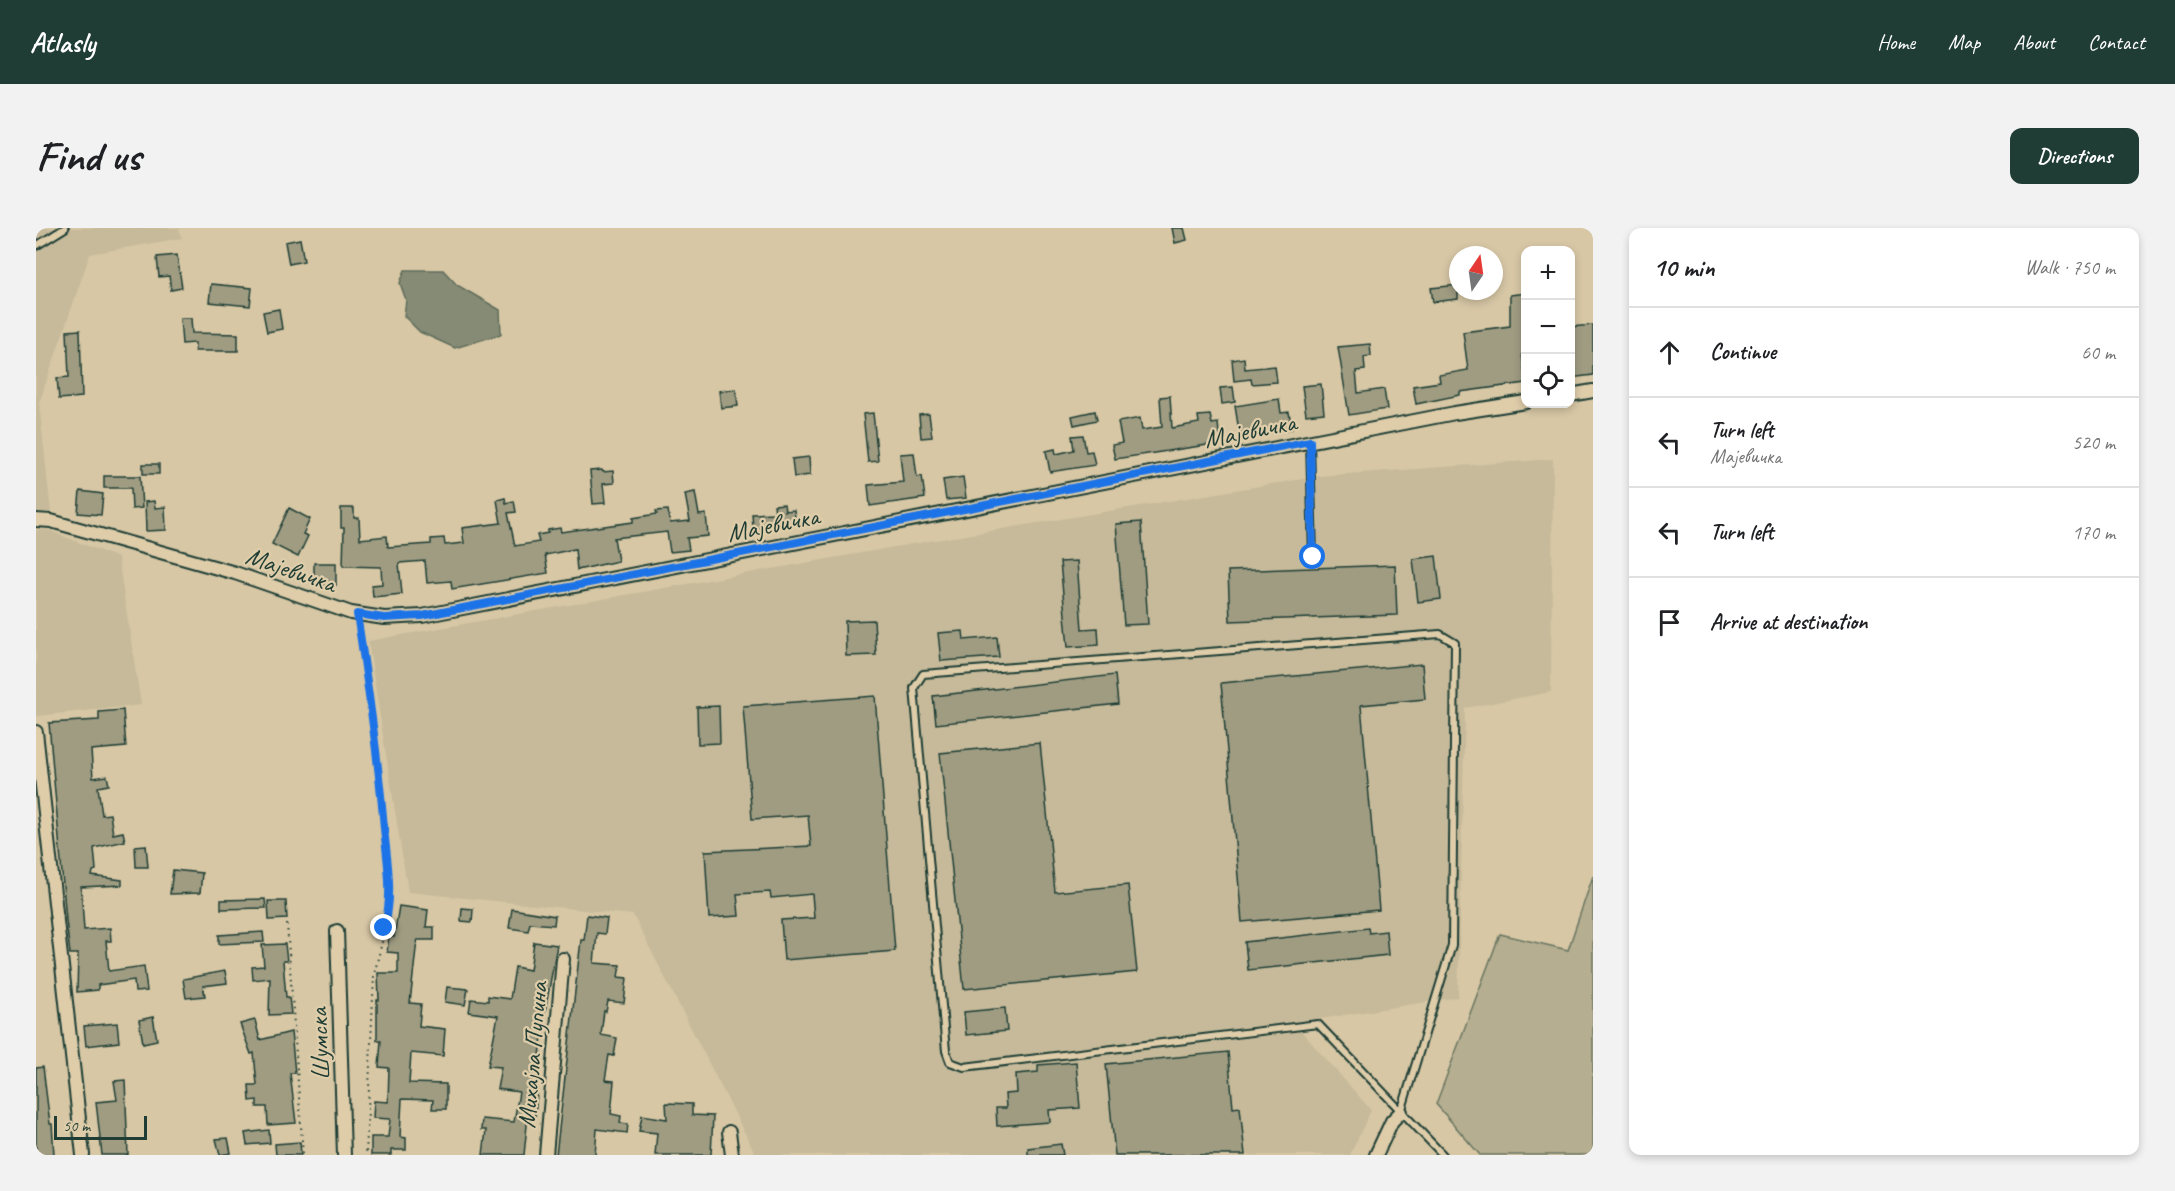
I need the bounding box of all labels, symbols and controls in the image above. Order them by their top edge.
text: Atlasly [30,25,95,60]
text: Home [1877,29,1915,55]
text: Map [1948,29,1980,55]
text: About [2013,29,2055,55]
text: Contact [2088,29,2145,55]
button: Directions [2010,128,2139,184]
text: Find us [36,130,141,183]
north arrow [1449,246,1503,300]
map controls [1521,246,1575,408]
button: + [1521,246,1575,300]
text: 10 min [1653,251,1715,284]
text: Walk · 750 m [2025,255,2115,280]
button: − [1521,300,1575,354]
icon: ahead [1653,336,1686,369]
text: Continue [1710,338,1776,366]
text: 60 m [2081,340,2115,365]
button: locate [1521,354,1575,408]
street label: Мајевичка [1201,405,1301,456]
text: Turn left [1710,416,1774,444]
icon: left [1653,426,1686,459]
text: 520 m [2072,430,2115,455]
text: Мајевичка [1710,444,1781,469]
street label: Мајевичка [724,499,824,550]
icon: left [1653,516,1686,549]
text: Turn left [1710,518,1774,546]
text: 170 m [2072,520,2115,545]
street label: Мајевичка [242,539,342,601]
route start [1299,543,1325,569]
icon: arrive [1653,606,1686,639]
text: Arrive at destination [1710,608,1867,636]
route end [370,914,396,940]
street label: Михајла Пупина [510,979,555,1129]
street label: Шумска [302,1006,337,1081]
scale bar [54,1113,147,1140]
text: 50 m [63,1116,90,1136]

